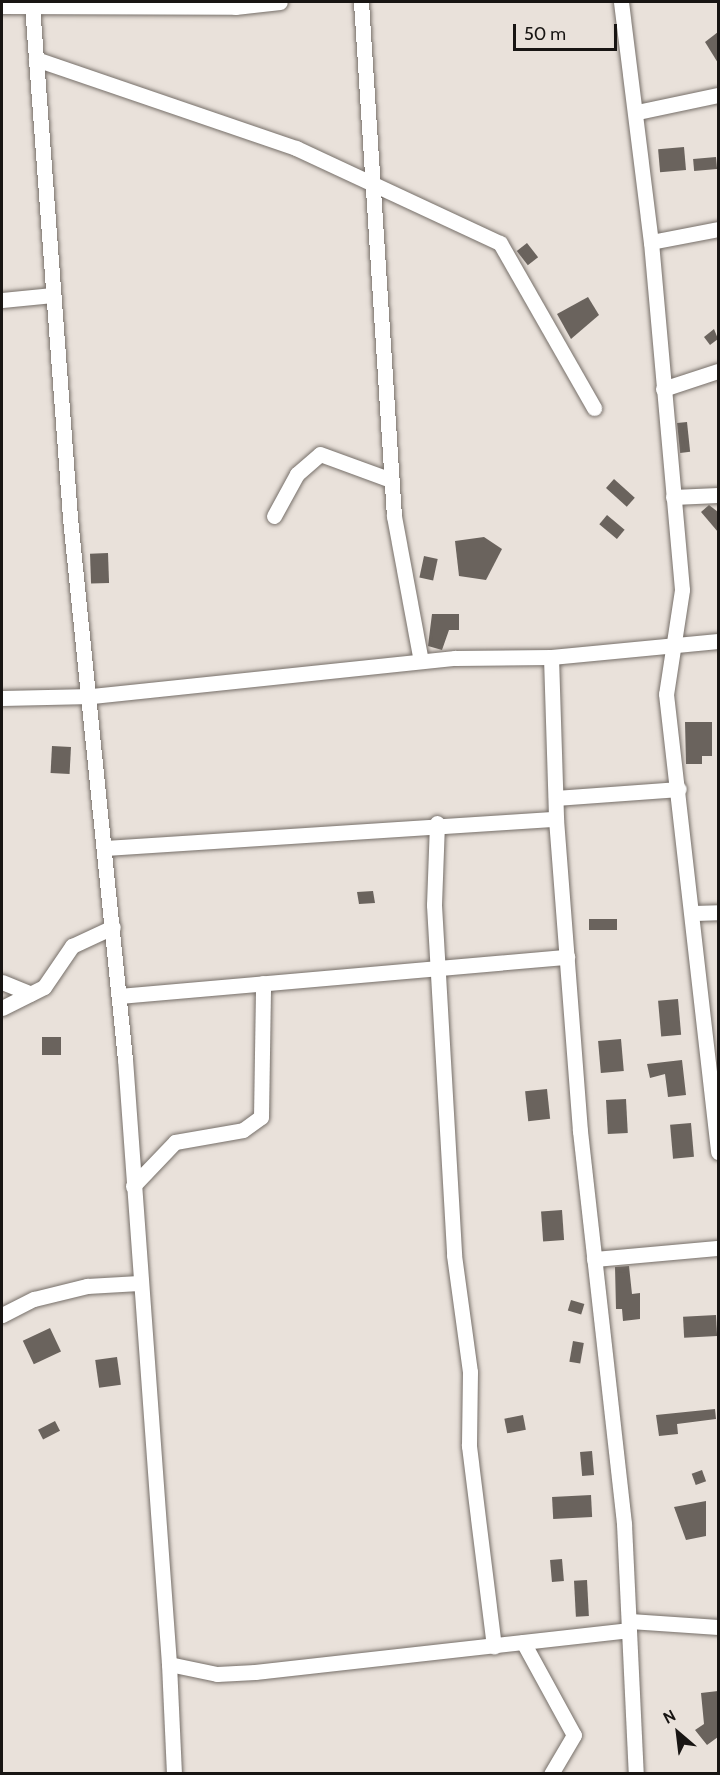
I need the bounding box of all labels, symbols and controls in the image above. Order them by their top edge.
scale bar [516,12,620,50]
text: 50 m [524,23,566,45]
north arrow [648,1703,708,1763]
text: N [660,1706,679,1728]

